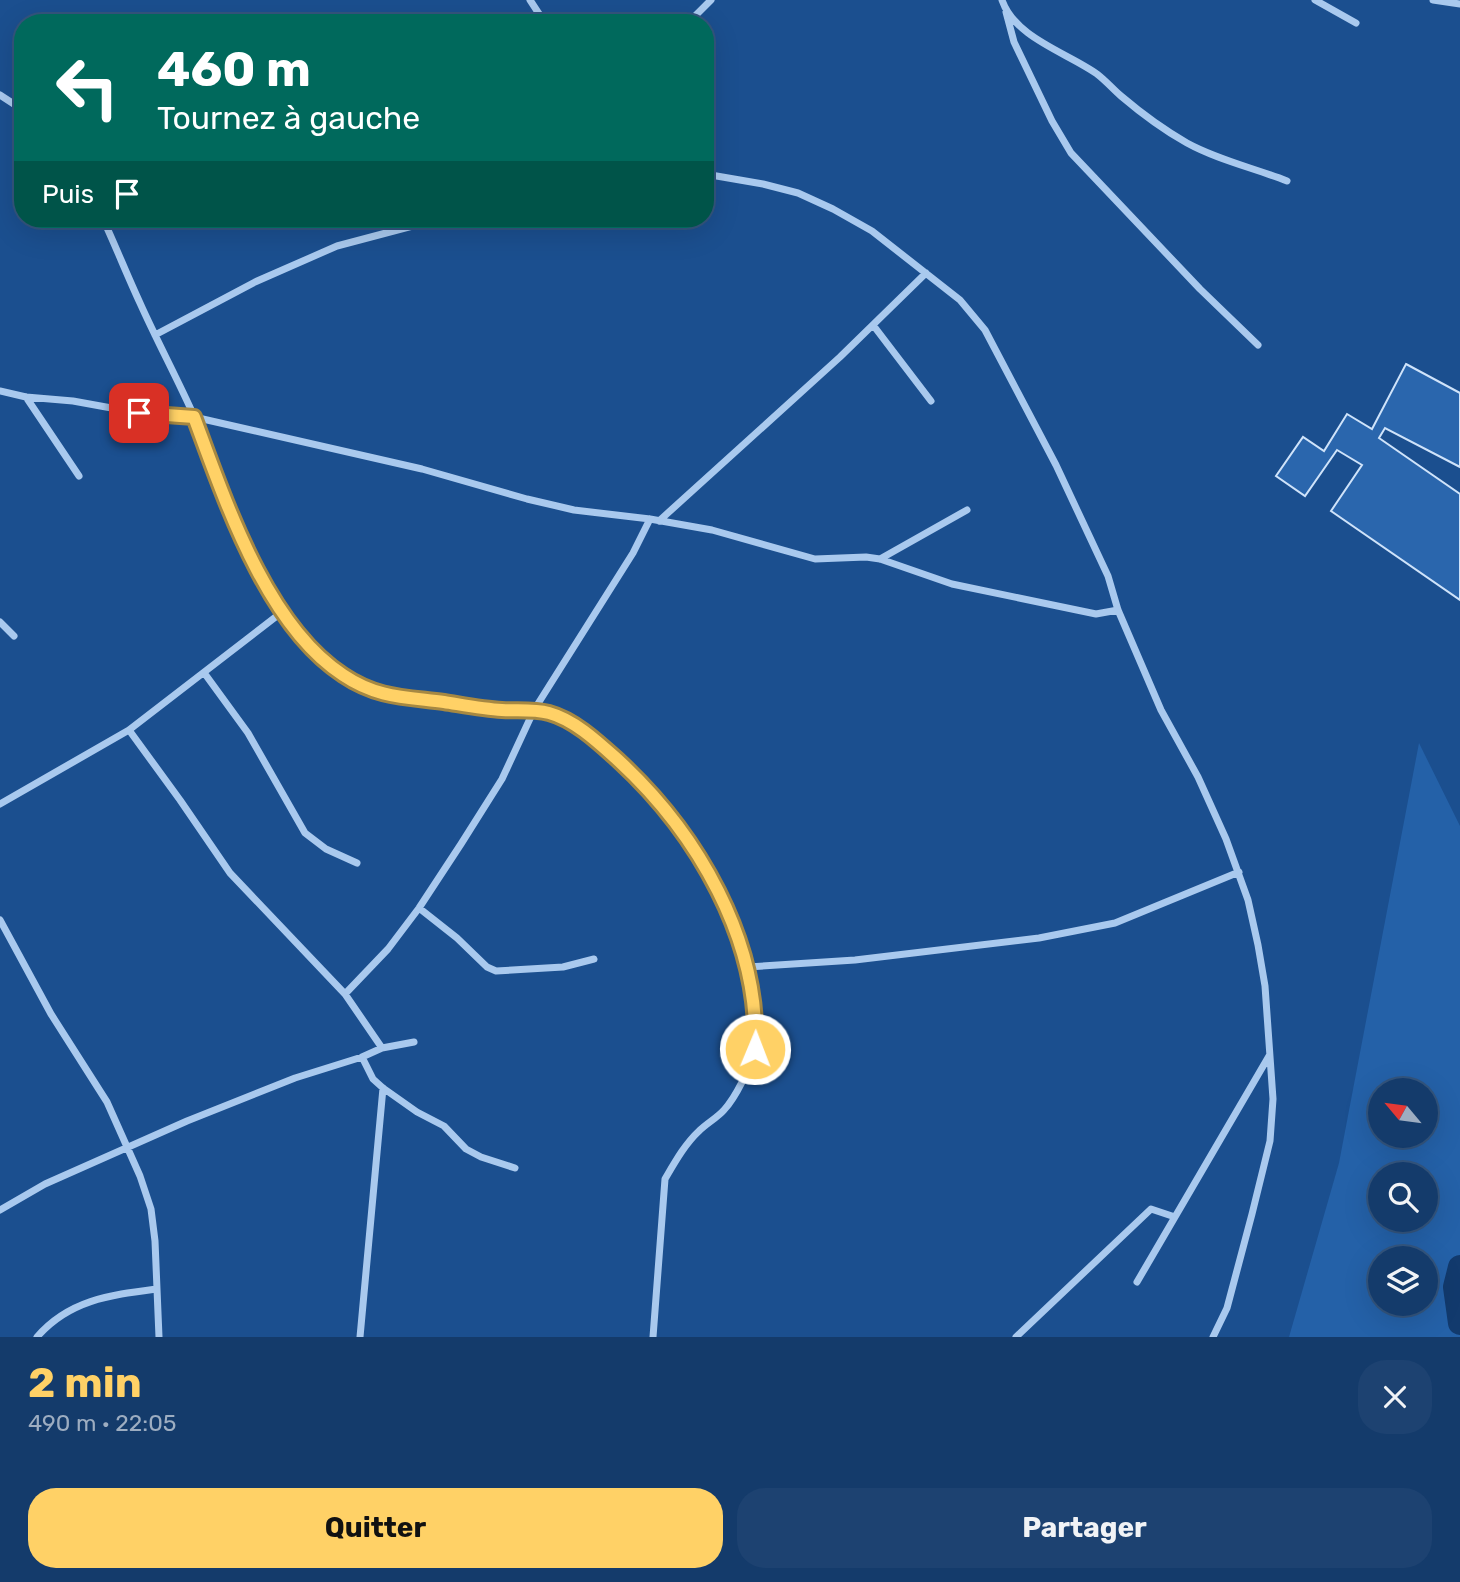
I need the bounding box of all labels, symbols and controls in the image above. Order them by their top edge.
text: 460 m [157,40,311,98]
icon: left [42,42,133,133]
text: Tournez à gauche [157,99,420,137]
icon: arrive [108,175,146,213]
text: Puis [42,179,94,210]
pin [109,383,169,443]
icon: arrive [120,394,158,432]
position arrow [718,1012,792,1086]
north arrow [1368,1078,1438,1148]
map controls [1368,1078,1438,1316]
button: search [1368,1162,1438,1232]
button: layers [1368,1246,1438,1316]
text: 2 min [28,1358,142,1408]
button: close [1358,1360,1432,1434]
text: 490 m · 22:05 [28,1409,176,1437]
button: Quitter [28,1488,723,1568]
button: Partager [737,1488,1432,1568]

